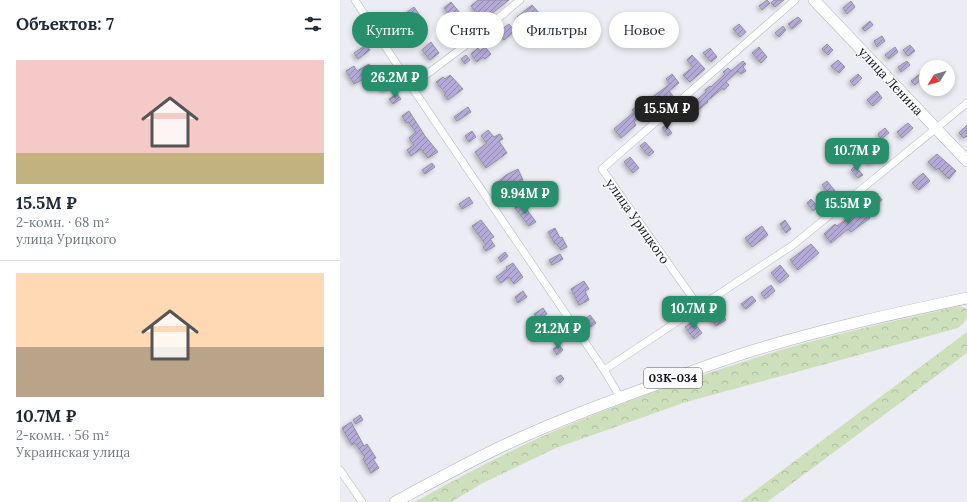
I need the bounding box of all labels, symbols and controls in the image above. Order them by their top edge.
chip: Купить [352,12,428,48]
chip: Снять [436,12,504,48]
chip: Фильтры [512,12,601,48]
chip: Новое [609,12,679,48]
text: Объектов: 7 [16,13,114,35]
icon: filters [302,13,324,35]
street label: улица Ленина [855,43,927,119]
north arrow [919,60,955,96]
map controls [919,60,955,96]
pin: 26.2M ₽ [358,65,432,99]
text: 26.2M ₽ [371,69,419,86]
icon: home [134,86,206,158]
pin: 15.5M ₽ [630,96,704,130]
text: 15.5M ₽ [644,100,690,117]
pin: 10.7M ₽ [820,138,894,172]
text: 10.7M ₽ [834,142,880,159]
street label: улица Урицкого [602,175,674,268]
pin: 9.94M ₽ [488,181,562,215]
text: 9.94M ₽ [500,185,550,202]
pin: 15.5M ₽ [811,191,885,225]
text: 15.5M ₽ [16,192,77,214]
text: 15.5M ₽ [825,195,871,212]
text: 2-комн. · 68 m² [16,214,109,231]
text: улица Урицкого [16,231,116,248]
pin: 10.7M ₽ [657,296,731,330]
icon: home [134,299,206,371]
text: 10.7M ₽ [671,300,717,317]
pin: 21.2M ₽ [521,316,595,350]
text: 21.2M ₽ [535,320,581,337]
road number: 03К-034 [644,368,702,388]
text: 10.7M ₽ [16,405,76,427]
text: 2-комн. · 56 m² [16,427,109,444]
text: Украинская улица [16,444,130,461]

